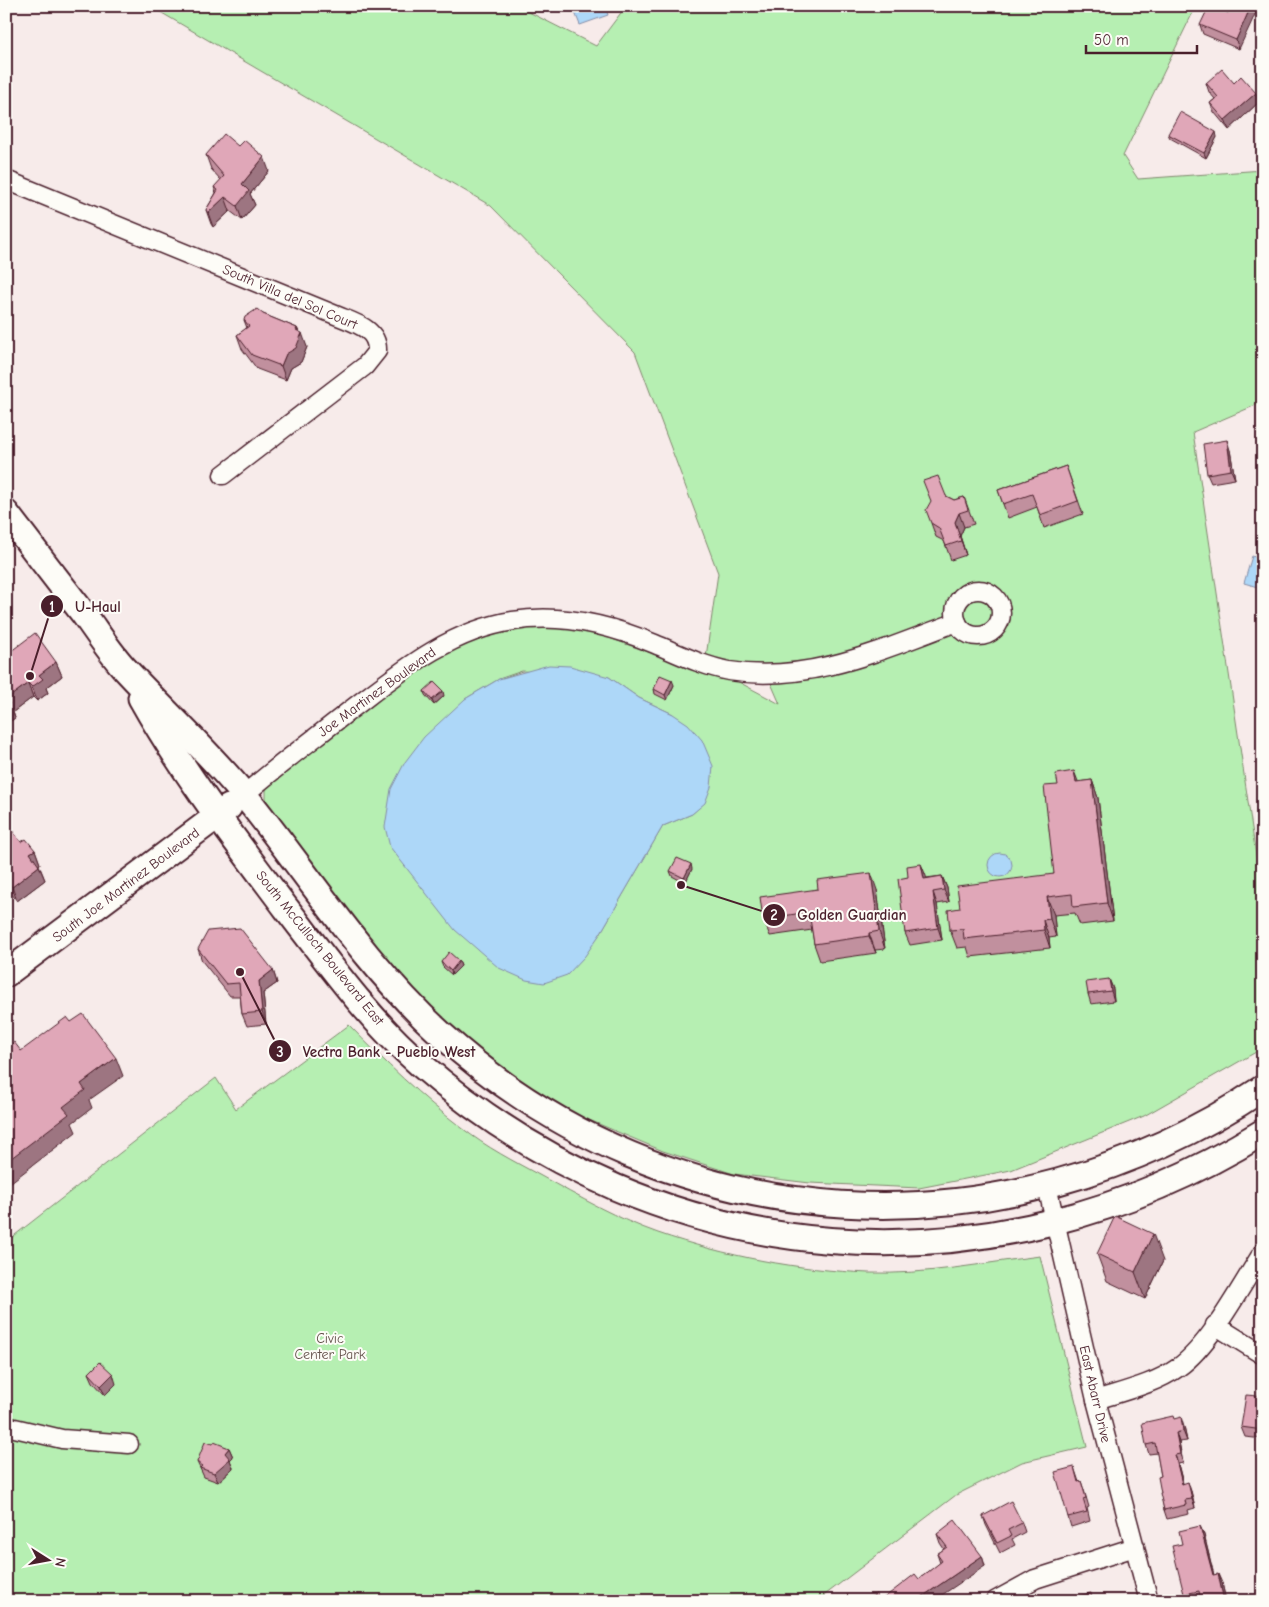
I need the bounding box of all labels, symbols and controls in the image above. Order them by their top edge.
scale bar [1086,22,1198,54]
text: 50 m [1094,31,1129,49]
street label: South Villa del Sol Court [220,261,361,334]
callout: U-Haul [40,591,130,621]
text: 1 [49,598,55,616]
text: U-Haul [75,598,121,616]
street label: Joe Martinez Boulevard [315,644,439,740]
street label: South Joe Martinez Boulevard [49,824,203,946]
street label: South McCulloch Boulevard East [252,867,388,1030]
callout: Golden Guardian [762,900,916,930]
text: 2 [770,906,778,924]
text: Golden Guardian [797,906,907,924]
callout: Vectra Bank - Pueblo West [267,1036,485,1066]
text: 3 [276,1043,284,1061]
text: Vectra Bank - Pueblo West [303,1043,476,1061]
park label: Civic Center Park [294,1330,366,1363]
street label: East Abarr Drive [1076,1344,1114,1444]
north arrow [22,1534,72,1584]
text: N [51,1556,69,1568]

